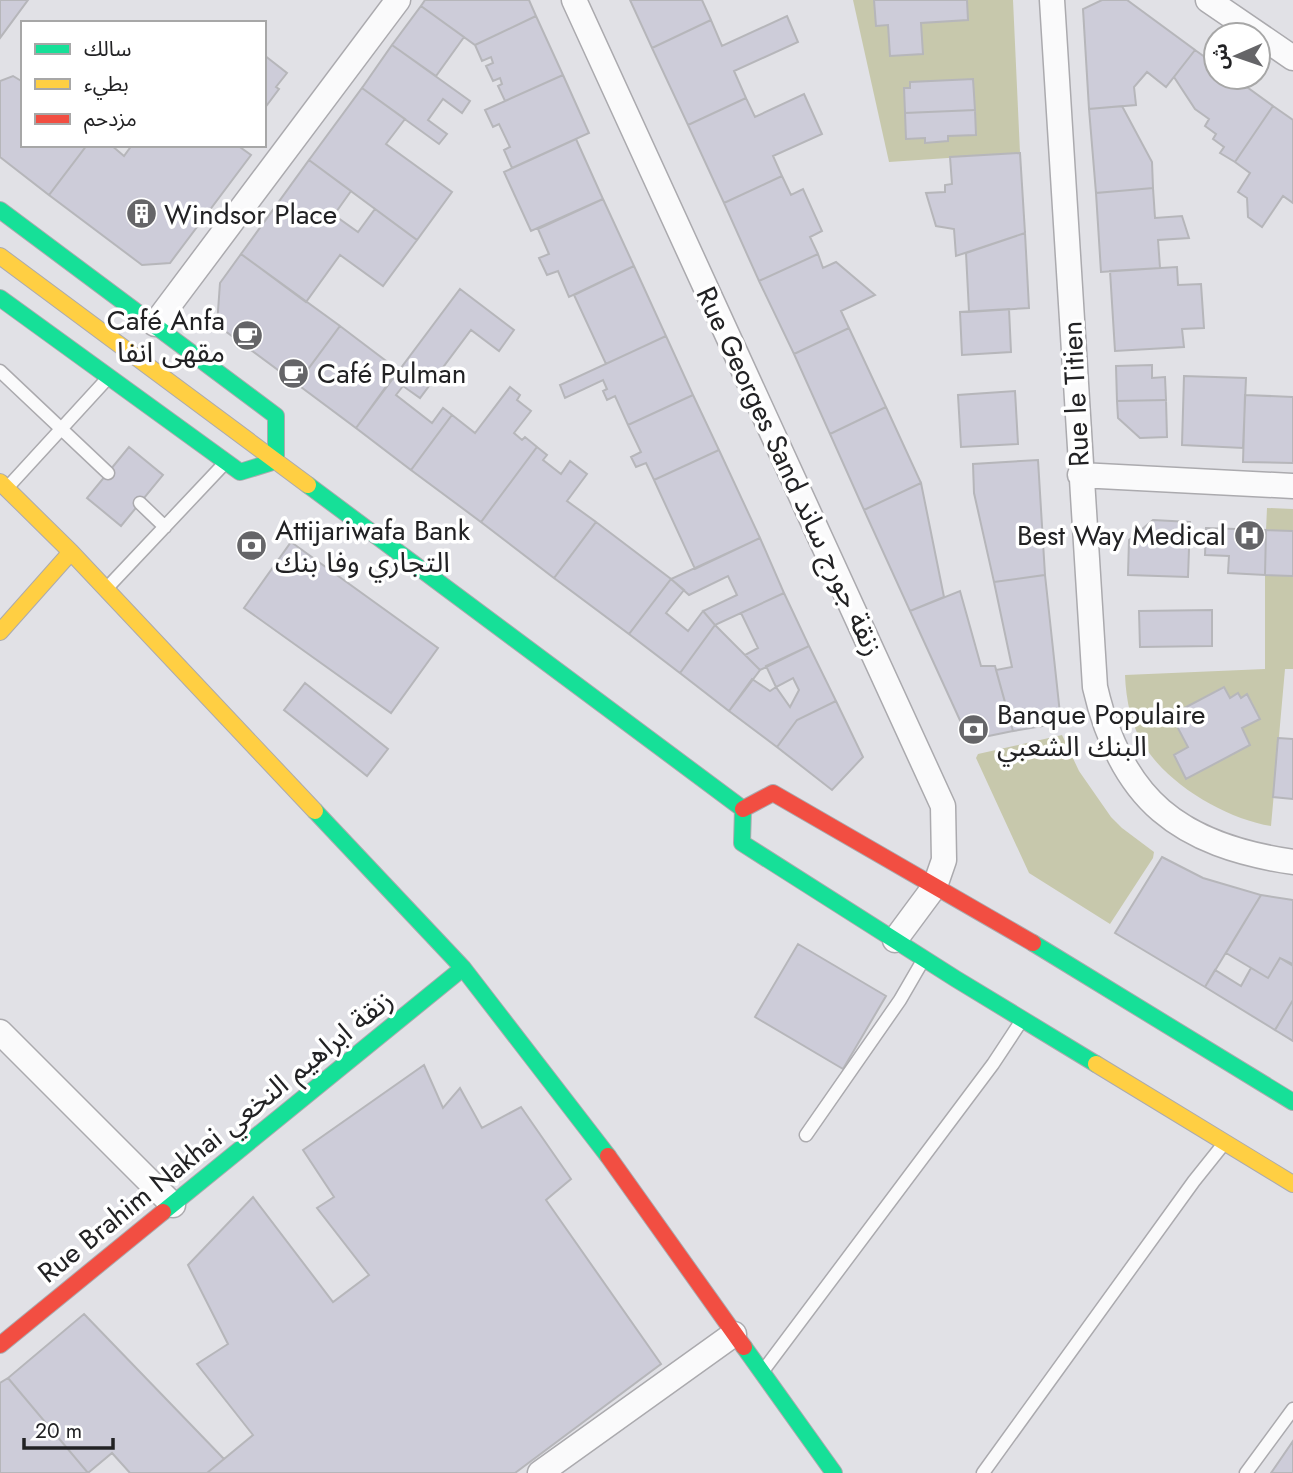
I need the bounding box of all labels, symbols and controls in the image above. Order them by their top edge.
legend [21,21,266,147]
north arrow [1202,21,1272,91]
text: سالك [84,34,131,64]
text: ش [1207,43,1234,70]
text: بطيء [84,69,129,100]
text: مزدحم [84,104,137,134]
place label: Windsor Place [164,194,337,235]
building icon: Windsor Place [124,197,158,231]
street label: Rue Georges Sand زنقة جورج ساند [686,280,893,663]
place label: Café Anfa مقهى انفا [107,300,225,373]
cafe icon: Café Anfa مقهى انفا [231,319,265,353]
street label: Rue le Titien [1051,320,1100,468]
place label: Café Pulman [317,353,466,394]
cafe icon: Café Pulman [277,356,311,390]
place label: Attijariwafa Bank التجاري وفا بنك [275,510,471,583]
place label: Best Way Medical [1017,515,1226,556]
hospital icon: Best Way Medical [1232,518,1266,552]
bank icon: Attijariwafa Bank التجاري وفا بنك [235,529,269,563]
place label: Banque Populaire البنك الشعبي [997,694,1206,767]
bank icon: Banque Populaire البنك الشعبي [957,713,991,747]
street label: Rue Brahim Nakhai زنقة ابراهيم النخعي [29,980,402,1294]
scale bar [24,1406,114,1450]
text: 20 m [35,1416,82,1446]

